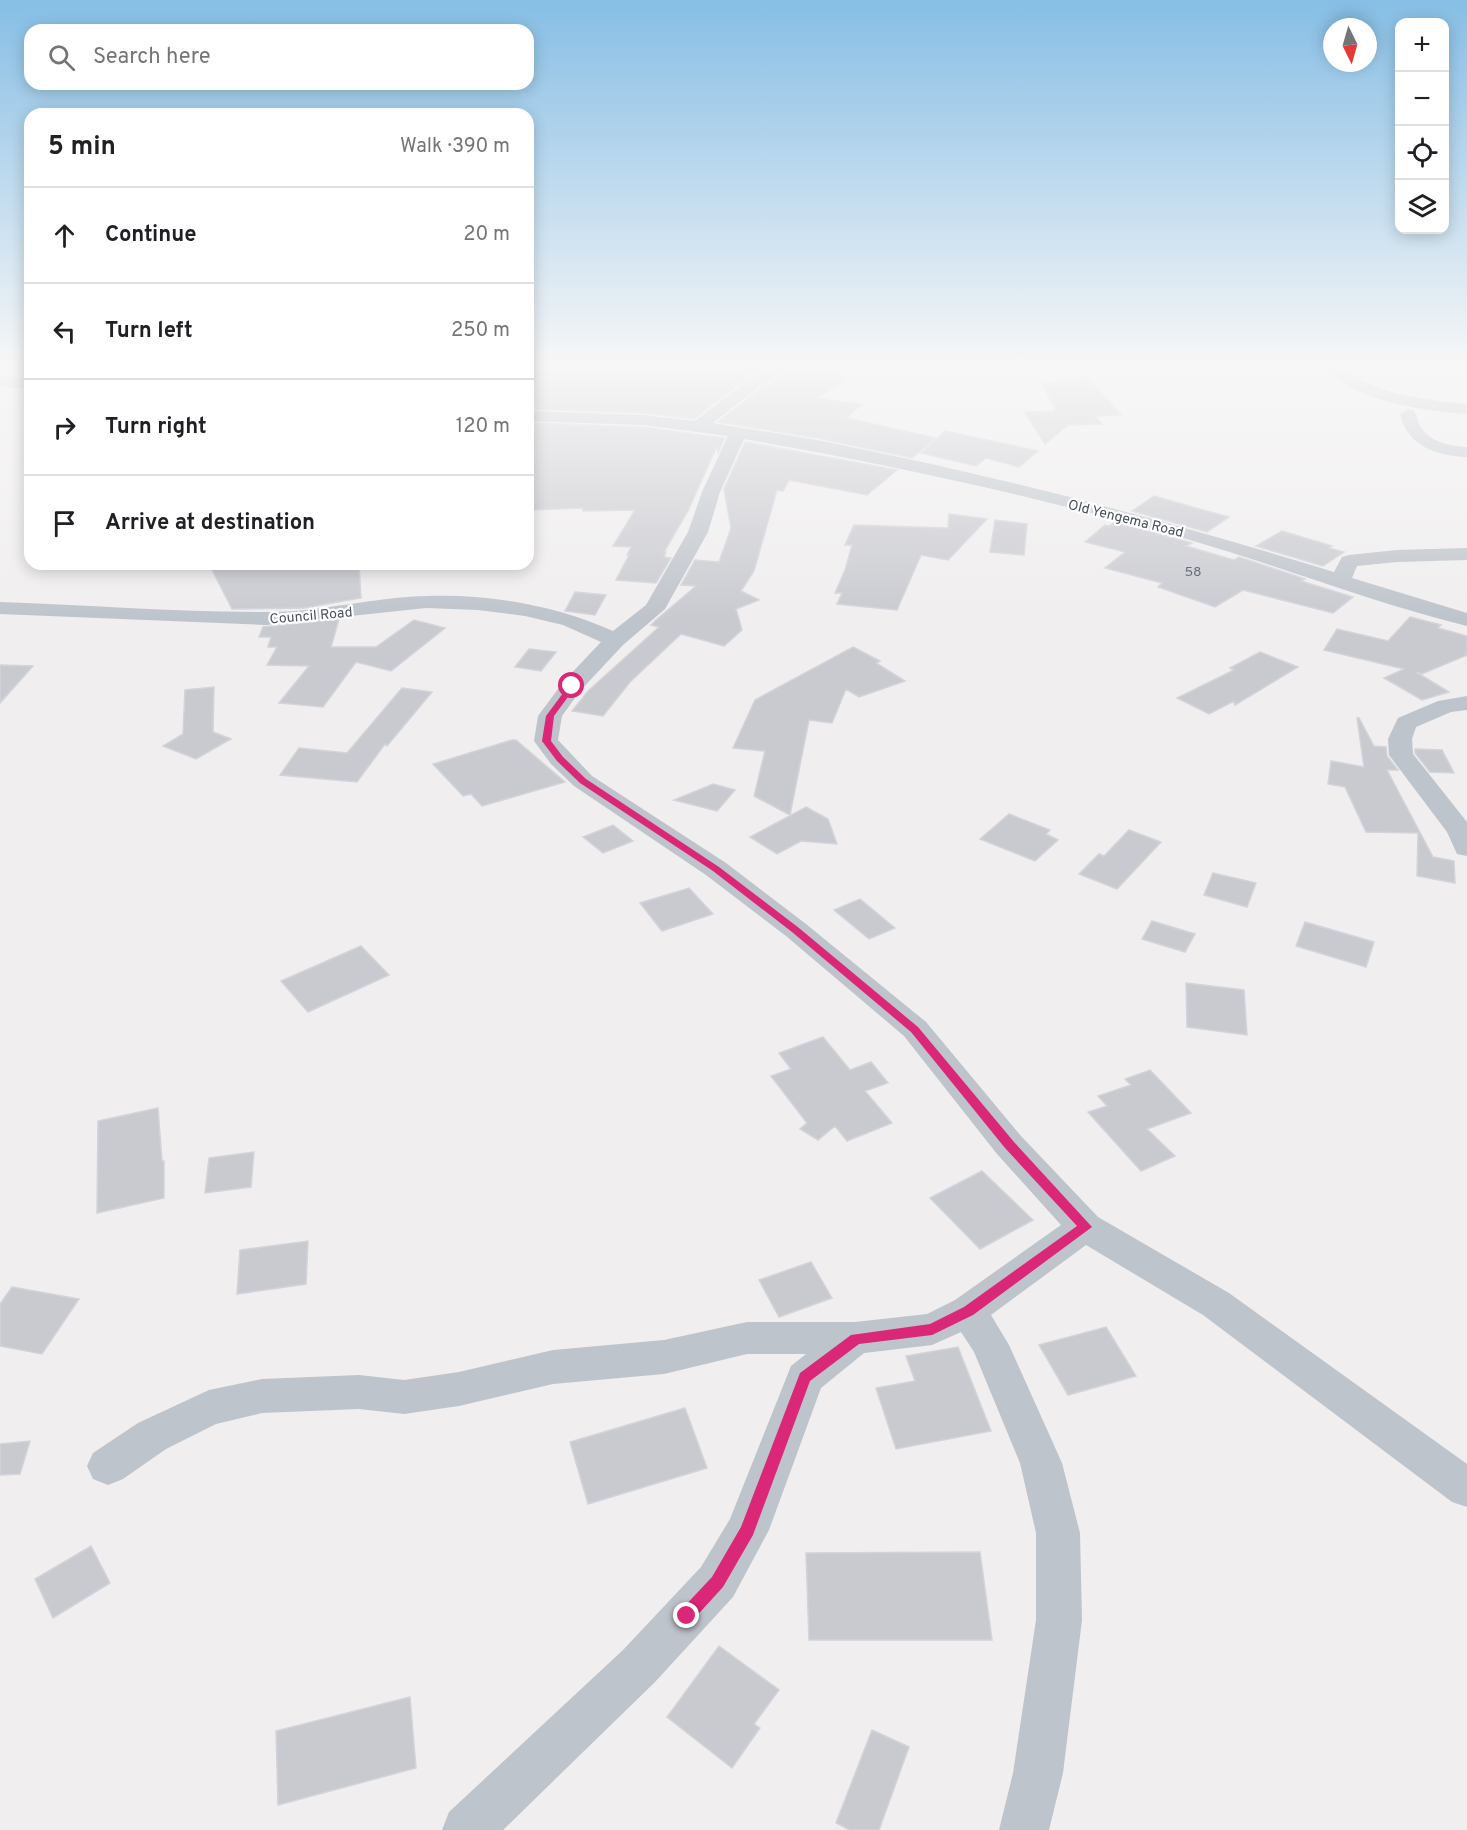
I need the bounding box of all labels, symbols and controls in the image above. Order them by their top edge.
north arrow [1323,18,1377,72]
map controls [1395,18,1449,234]
button: + [1395,18,1449,72]
search box [24,24,534,90]
icon: search [45,41,78,74]
text: Search here [93,44,211,71]
button: − [1395,72,1449,126]
button: locate [1395,126,1449,180]
text: 5 min [48,131,116,164]
text: Walk · 390 m [400,134,510,160]
button: layers [1395,180,1449,234]
icon: ahead [48,219,81,252]
text: Continue [105,222,196,249]
text: 20 m [463,222,510,248]
icon: left [48,315,81,348]
text: Turn left [105,318,193,345]
text: 250 m [451,318,510,344]
icon: right [48,411,81,444]
text: Turn right [105,414,207,441]
text: 120 m [456,414,510,440]
street label: Old Yengema Road [1066,497,1185,542]
icon: arrive [48,507,81,540]
text: Arrive at destination [105,510,315,537]
house number: 58 [1184,564,1202,581]
street label: Council Road [269,604,353,629]
route start [558,672,584,698]
route end [673,1602,699,1628]

